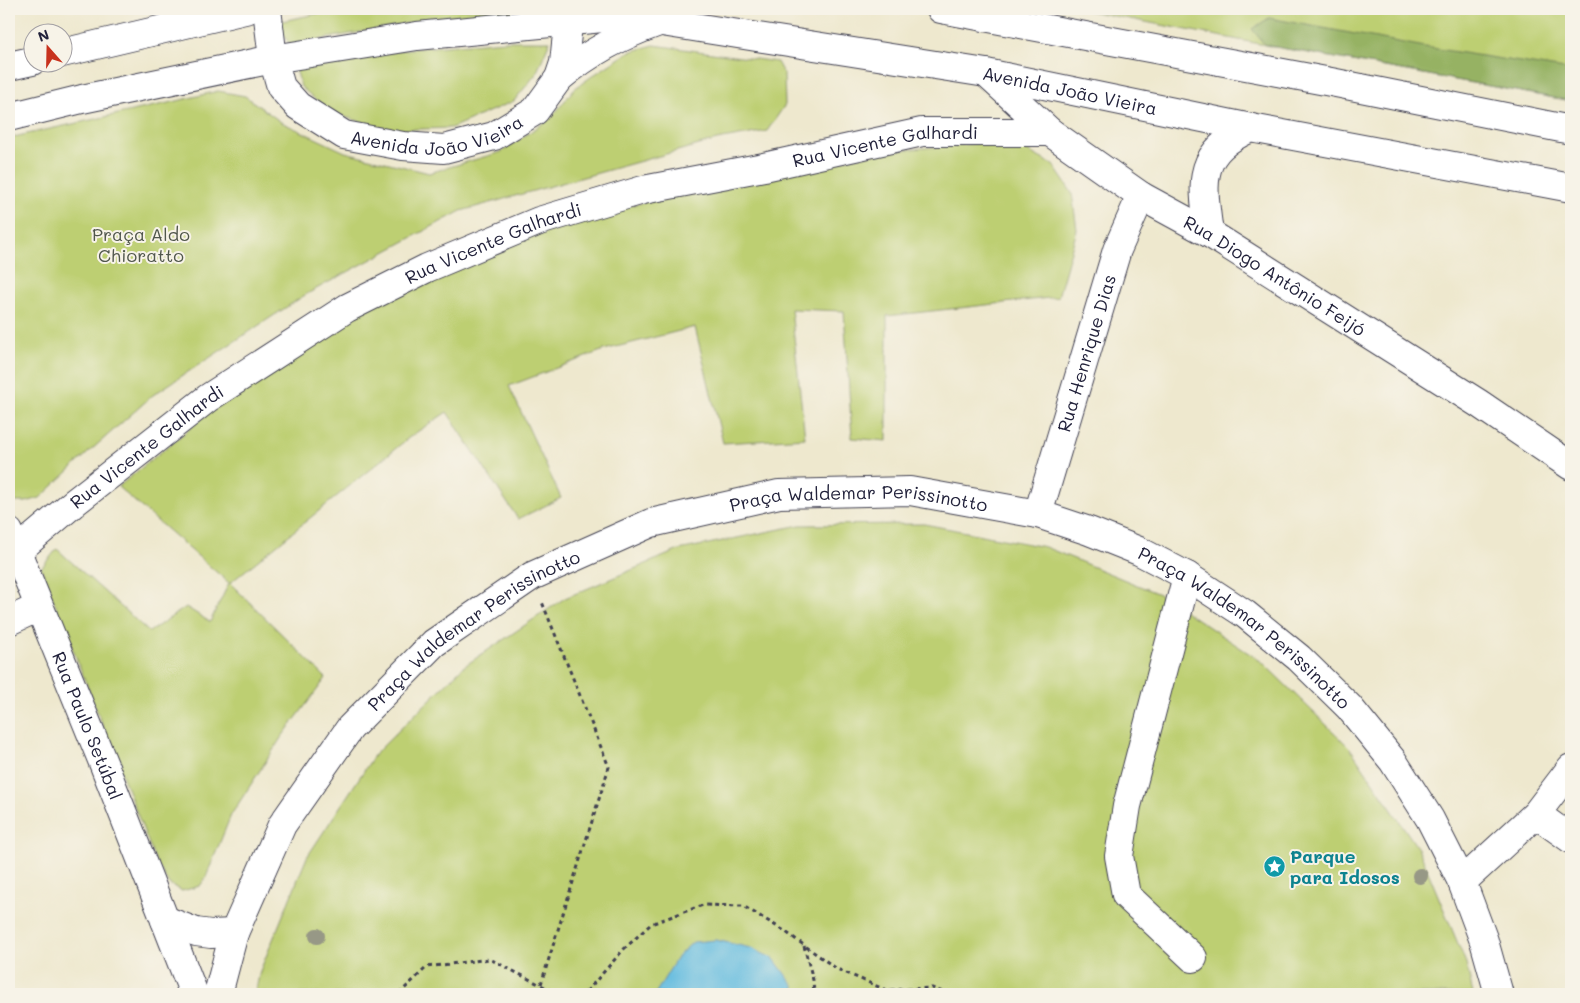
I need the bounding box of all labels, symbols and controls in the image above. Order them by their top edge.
north arrow [22,22,72,72]
text: N [35,25,52,46]
street label: Avenida João Vieira [981,61,1159,120]
street label: Avenida João Vieira [349,109,527,161]
street label: Rua Vicente Galhardi [790,119,978,172]
street label: Rua Vicente Galhardi [401,197,584,289]
street label: Rua Diogo Antônio Feijó [1180,210,1371,341]
park label: Praça Aldo Chioratto [92,222,190,267]
street label: Rua Henrique Dias [1051,271,1121,435]
street label: Rua Vicente Galhardi [65,379,228,514]
street label: Praça Waldemar Perissinotto [727,479,990,517]
street label: Praça Waldemar Perissinotto [1134,541,1356,714]
street label: Praça Waldemar Perissinotto [362,544,584,716]
street label: Rua Paulo Setúbal [47,648,128,803]
place label: Parque para Idosos [1290,844,1400,889]
place icon: Parque para Idosos [1262,854,1286,878]

